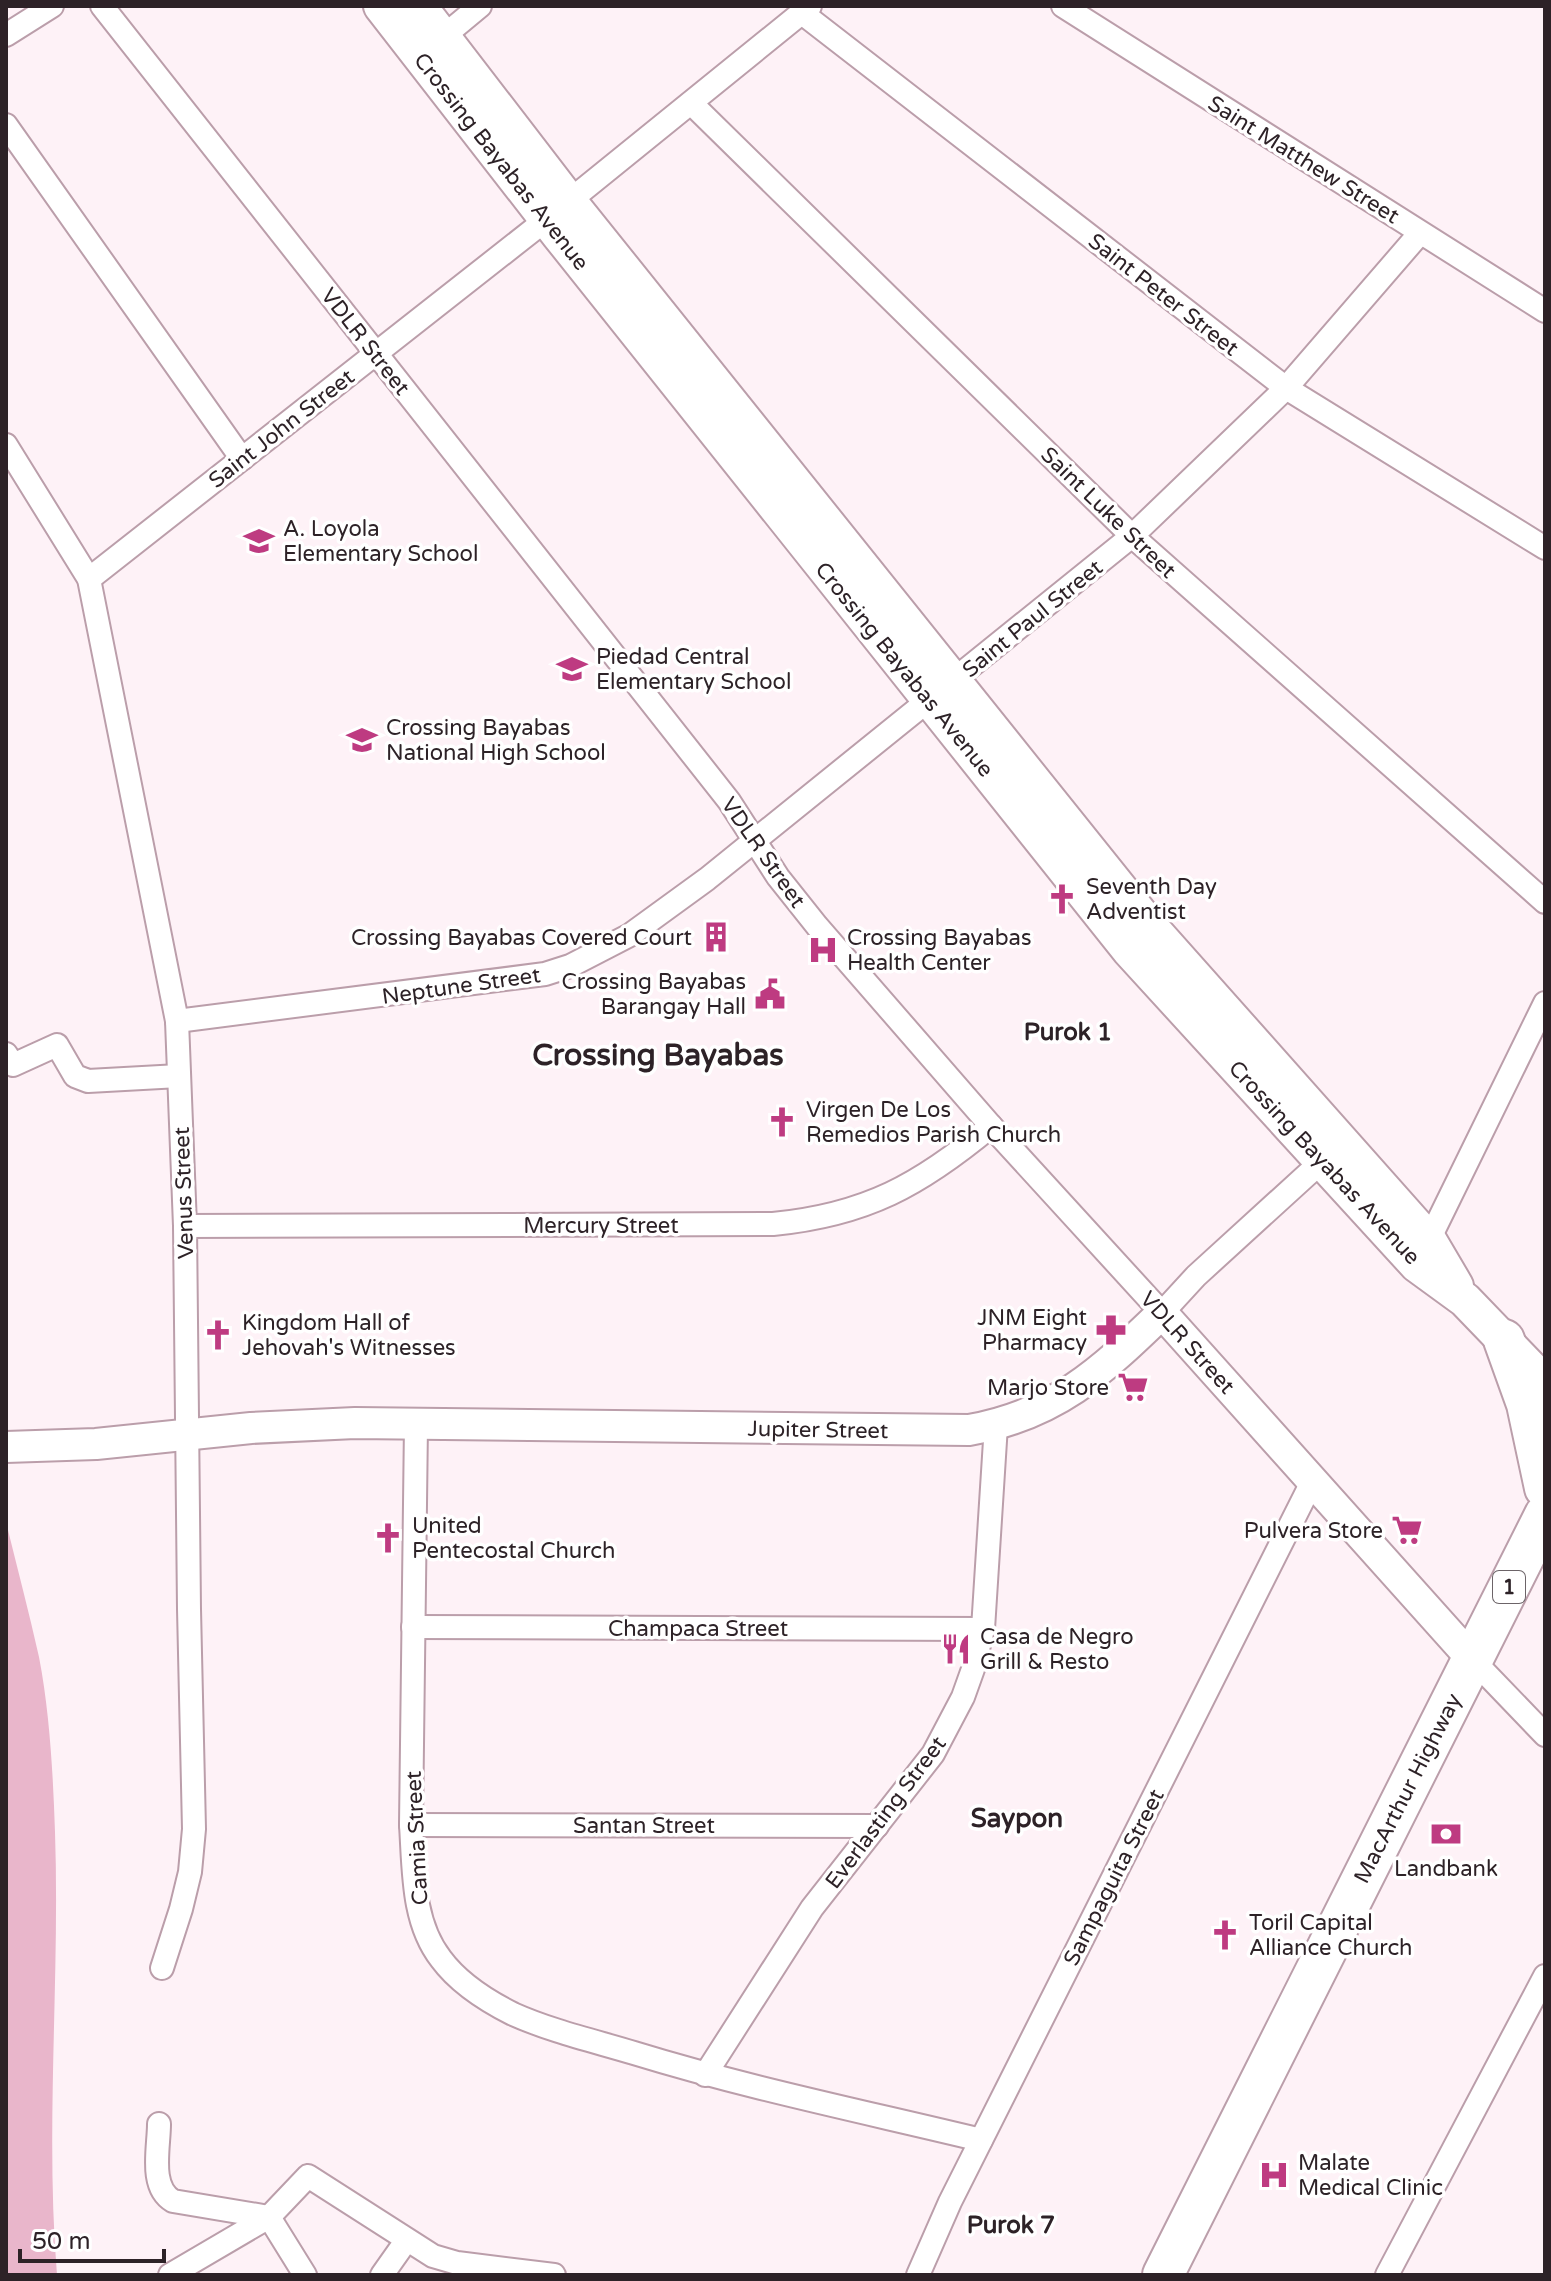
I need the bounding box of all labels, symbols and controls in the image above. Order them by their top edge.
street label: Crossing Bayabas Avenue [408,48,594,276]
street label: Saint Matthew Street [1203,90,1404,229]
street label: Saint Peter Street [1083,228,1244,361]
street label: VDLR Street [315,283,415,400]
street label: Saint John Street [204,364,360,494]
street label: Saint Luke Street [1035,442,1181,584]
place label: A. Loyola Elementary School [283,516,478,567]
school or university icon: A. Loyola Elementary School [242,524,276,558]
street label: Saint Paul Street [957,554,1108,683]
street label: Crossing Bayabas Avenue [809,557,999,782]
place label: Piedad Central Elementary School [596,644,791,695]
school or university icon: Piedad Central Elementary School [555,652,589,686]
place label: Crossing Bayabas National High School [386,715,606,766]
school or university icon: Crossing Bayabas National High School [345,723,379,757]
street label: VDLR Street [716,792,811,913]
place label: Seventh Day Adventist [1086,874,1217,925]
church icon: Seventh Day Adventist [1045,882,1079,916]
building icon: Crossing Bayabas Covered Court [699,920,733,954]
place label: Crossing Bayabas Covered Court [351,925,692,951]
place label: Crossing Bayabas Health Center [847,925,1031,976]
hospital icon: Crossing Bayabas Health Center [806,933,840,967]
street label: Neptune Street [380,962,542,1010]
place label: Crossing Bayabas Barangay Hall [562,969,746,1020]
public building icon: Crossing Bayabas Barangay Hall [753,977,787,1011]
district label: Purok 1 [1024,1018,1112,1047]
district label: Crossing Bayabas [532,1037,784,1074]
street label: Crossing Bayabas Avenue [1223,1055,1425,1270]
place label: Virgen De Los Remedios Parish Church [806,1097,1061,1148]
church icon: Virgen De Los Remedios Parish Church [765,1105,799,1139]
street label: Venus Street [169,1126,199,1260]
street label: Mercury Street [523,1213,679,1239]
street label: VDLR Street [1135,1286,1240,1399]
place label: JNM Eight Pharmacy [977,1305,1087,1356]
place label: Kingdom Hall of Jehovah's Witnesses [242,1310,456,1361]
pharmacy icon: JNM Eight Pharmacy [1094,1313,1128,1347]
church icon: Kingdom Hall of Jehovah's Witnesses [201,1318,235,1352]
supermarket icon: Marjo Store [1116,1370,1150,1404]
place label: Marjo Store [987,1375,1109,1401]
street label: Jupiter Street [747,1416,889,1444]
place label: United Pentecostal Church [412,1513,615,1564]
supermarket icon: Pulvera Store [1390,1513,1424,1547]
place label: Pulvera Store [1244,1518,1383,1544]
church icon: United Pentecostal Church [371,1521,405,1555]
road number: 1 [1493,1571,1525,1603]
street label: Champaca Street [608,1616,788,1642]
place label: Casa de Negro Grill & Resto [980,1624,1134,1675]
restaurant icon: Casa de Negro Grill & Resto [939,1632,973,1666]
street label: MacArthur Highway [1349,1689,1467,1888]
street label: Everlasting Street [820,1731,952,1894]
street label: Camia Street [401,1770,433,1906]
street label: Sampaguita Street [1058,1785,1170,1970]
district label: Saypon [971,1803,1063,1834]
street label: Santan Street [573,1813,715,1839]
bank icon: Landbank [1429,1817,1463,1851]
place label: Landbank [1394,1856,1498,1882]
place label: Toril Capital Alliance Church [1249,1910,1413,1961]
church icon: Toril Capital Alliance Church [1208,1918,1242,1952]
place label: Malate Medical Clinic [1298,2150,1443,2201]
hospital icon: Malate Medical Clinic [1257,2158,1291,2192]
district label: Purok 7 [967,2211,1055,2240]
scale bar [20,2213,164,2263]
text: 50 m [32,2227,90,2256]

